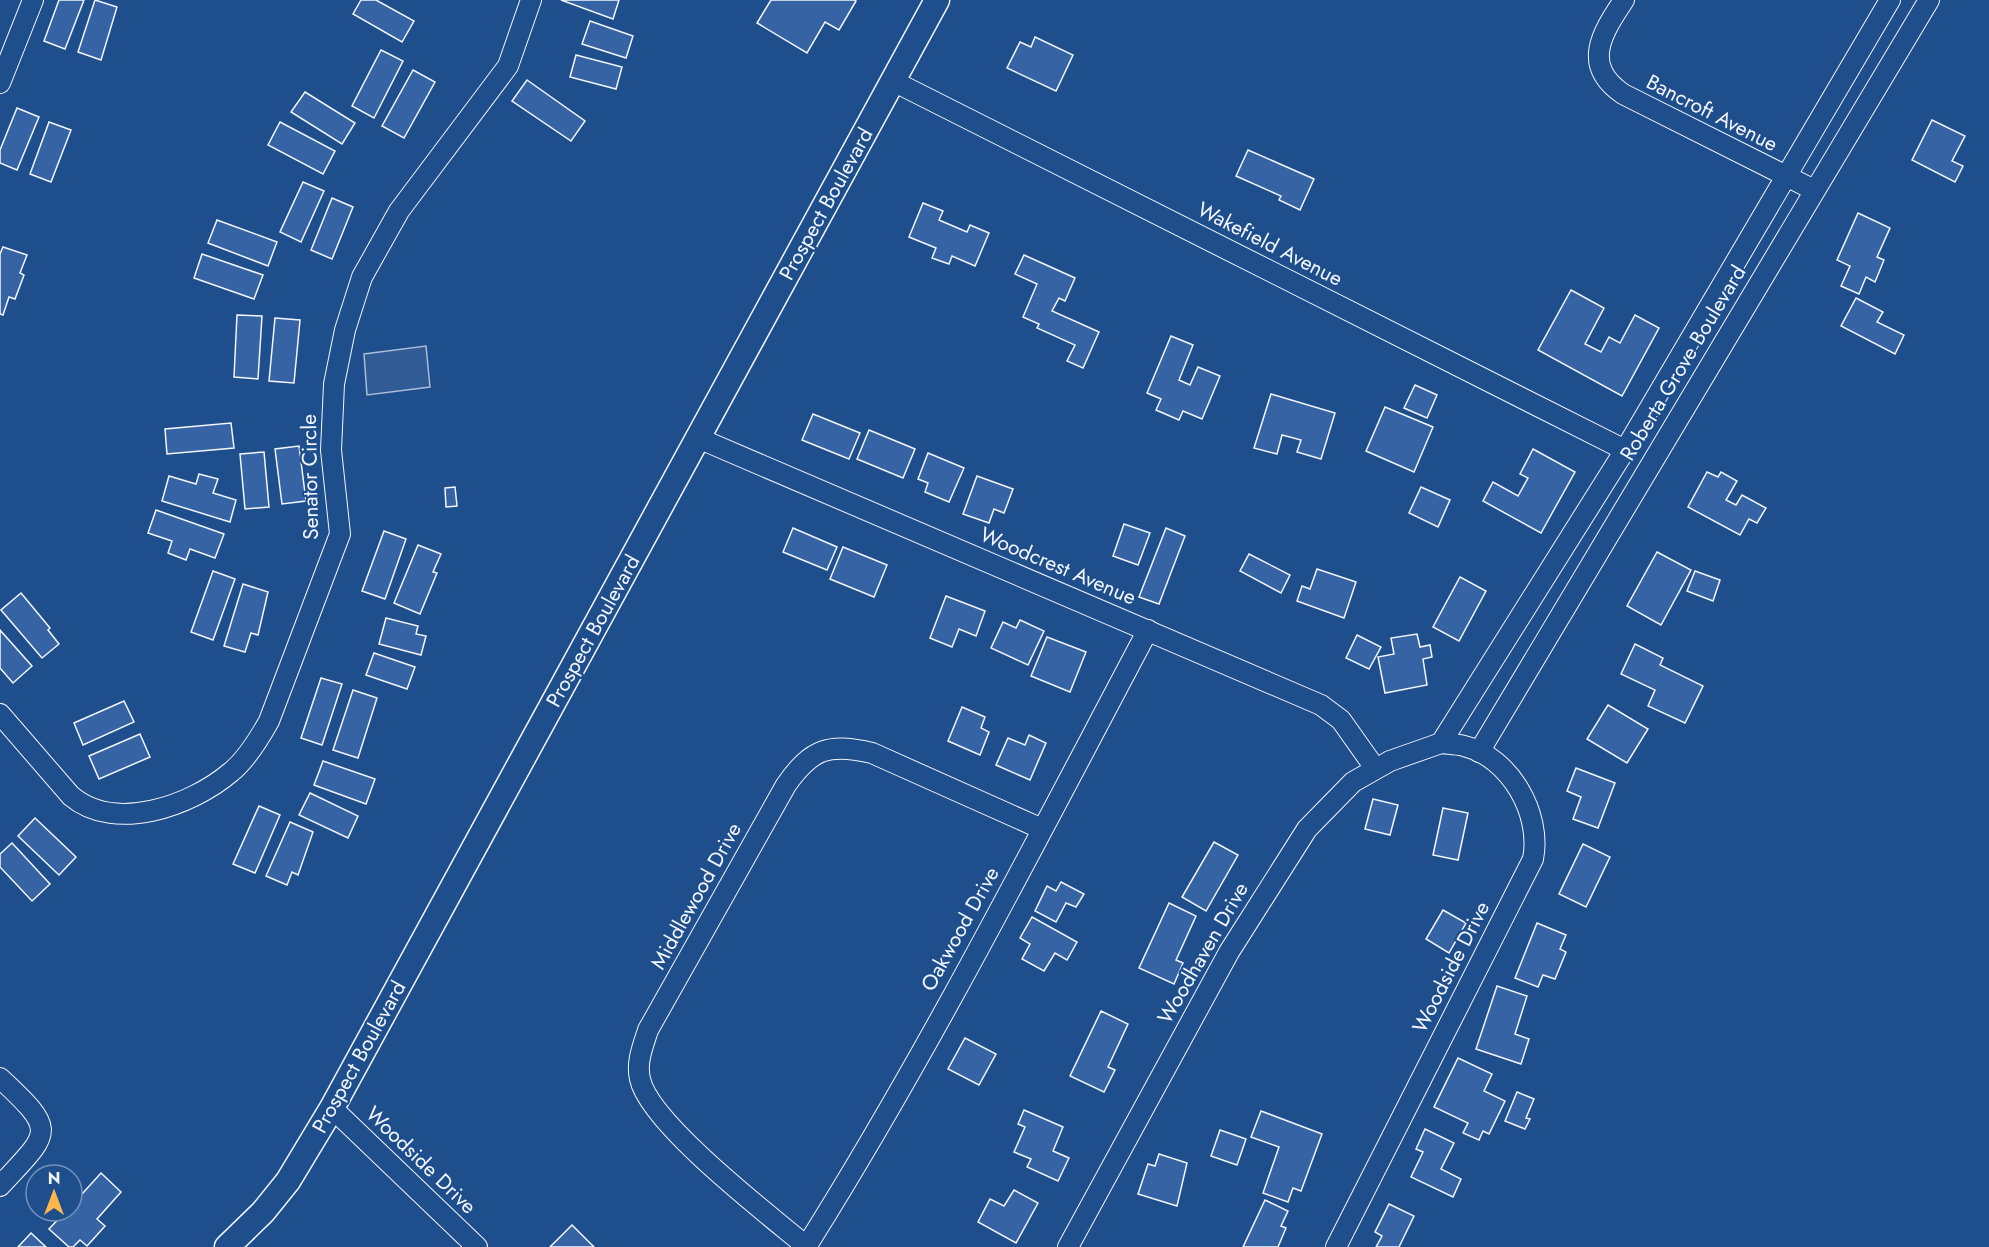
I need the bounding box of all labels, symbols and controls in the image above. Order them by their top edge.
street label: Bancroft Avenue [1641,67,1783,159]
street label: Prospect Boulevard [772,122,880,286]
street label: Wakefield Avenue [1192,194,1348,294]
street label: Roberta Grove Boulevard [1613,260,1753,466]
street label: Senator Circle [294,414,326,540]
street label: Woodcrest Avenue [975,520,1141,612]
street label: Prospect Boulevard [539,549,647,713]
street label: Middlewood Drive [643,817,749,975]
street label: Oakwood Drive [913,861,1007,997]
street label: Woodhaven Drive [1150,877,1256,1029]
street label: Woodside Drive [1405,896,1497,1038]
street label: Prospect Boulevard [305,975,413,1139]
street label: Woodside Drive [359,1099,483,1221]
north arrow [24,1163,84,1223]
text: N [48,1167,60,1190]

